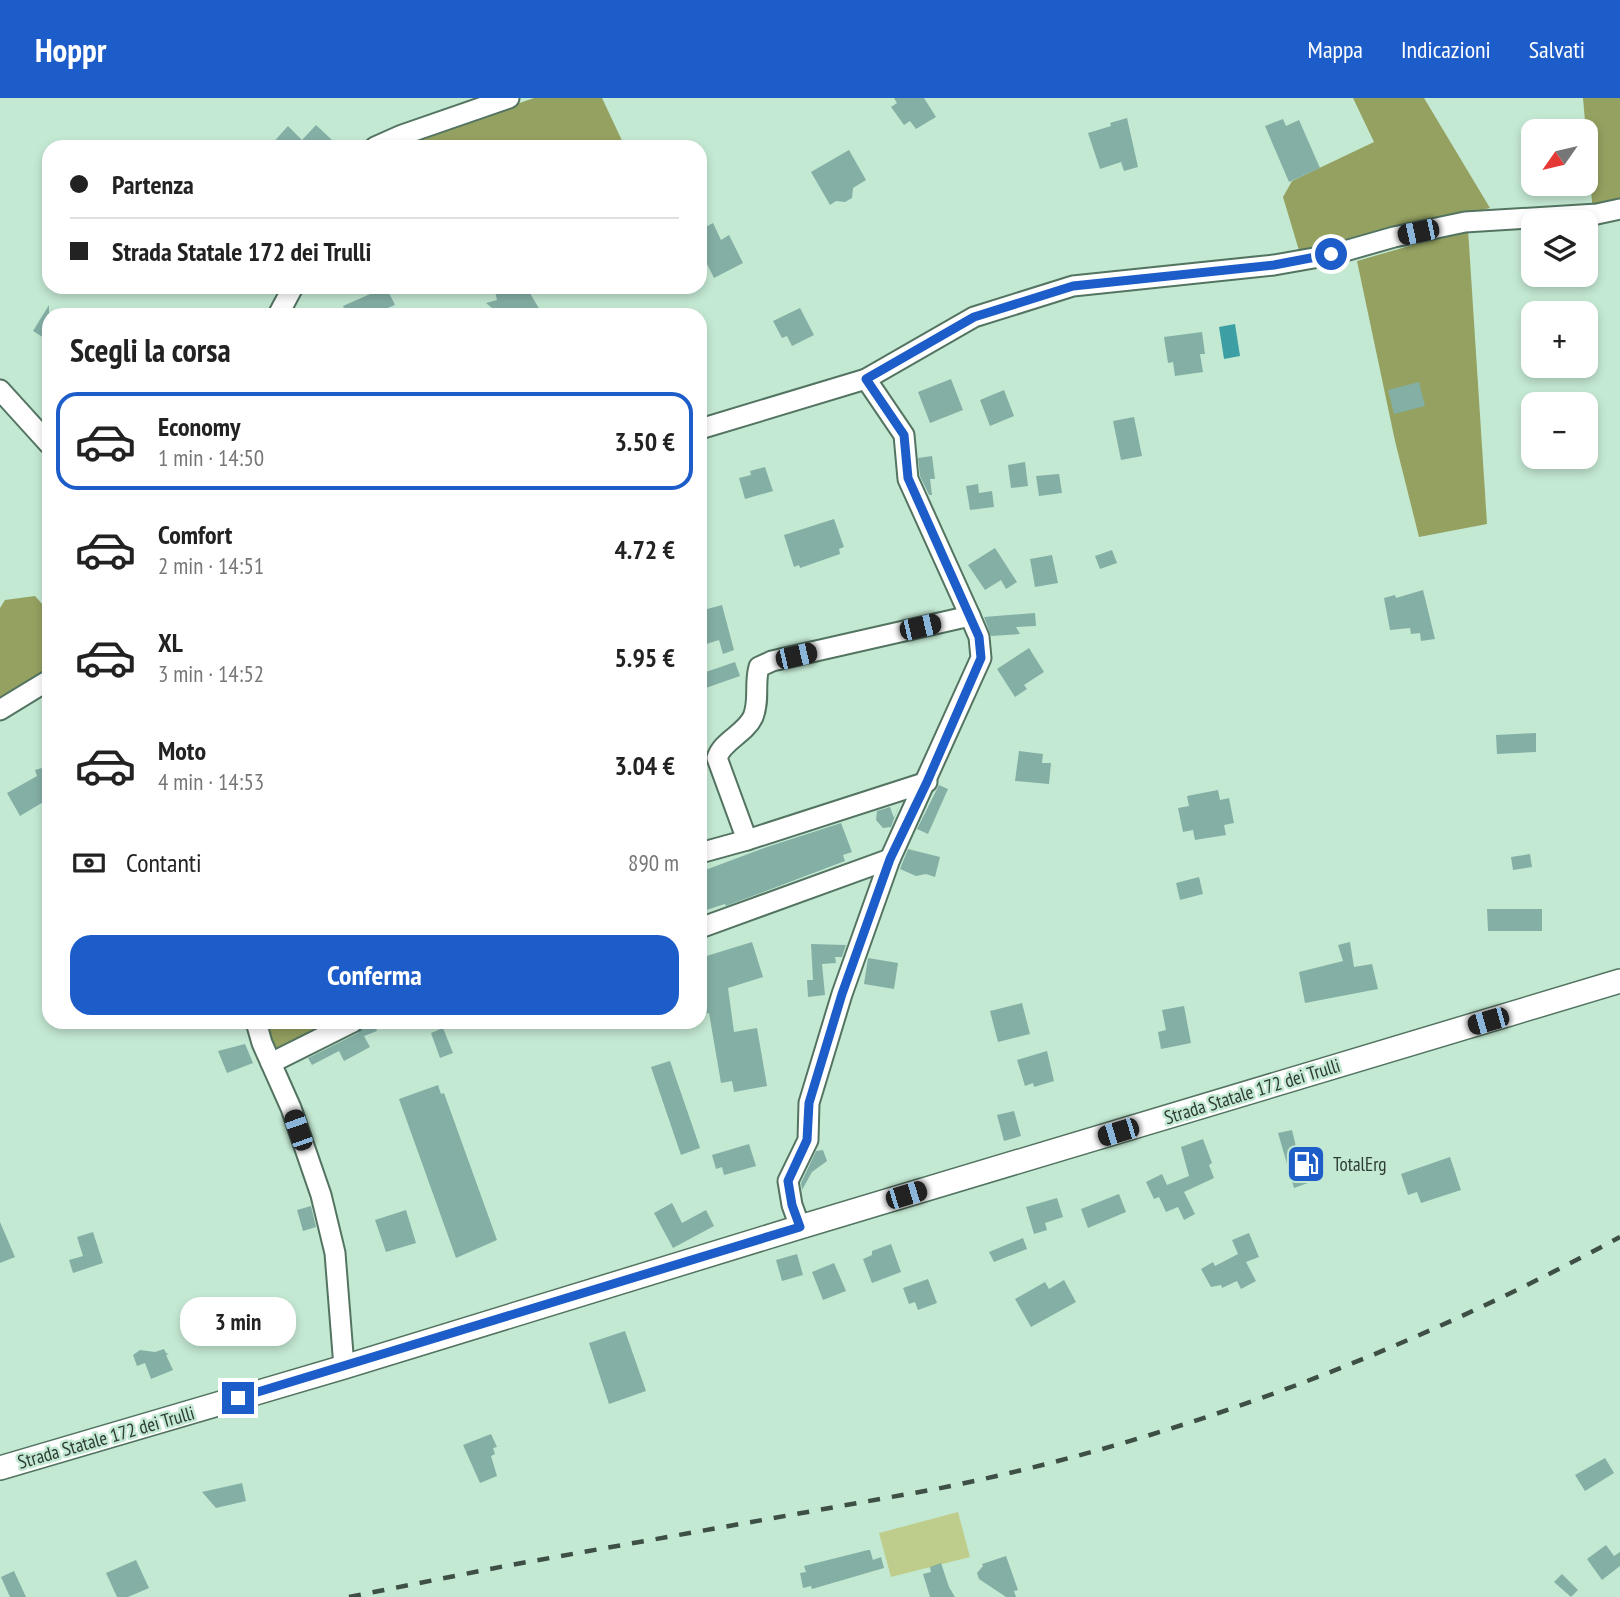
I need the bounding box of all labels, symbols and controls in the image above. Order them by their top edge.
text: Hoppr [35,28,106,71]
text: Mappa [1308,34,1363,65]
text: Indicazioni [1401,34,1491,65]
text: Salvati [1529,34,1585,65]
north arrow [1521,119,1598,196]
map controls [1521,119,1598,469]
text: Partenza [112,168,194,201]
button: layers [1521,210,1598,287]
car [1396,217,1441,247]
text: Strada Statale 172 dei Trulli [112,235,371,268]
route start [1315,238,1347,270]
button: + [1521,301,1598,378]
text: Scegli la corsa [70,329,231,371]
button: − [1521,392,1598,469]
icon: car [74,410,137,473]
text: Economy [158,410,240,443]
text: 3.50 € [614,425,675,458]
text: 1 min · 14:50 [158,443,264,472]
icon: car [74,518,137,581]
text: Comfort [158,518,232,551]
text: 4.72 € [614,533,675,566]
text: 2 min · 14:51 [158,551,264,580]
car [898,612,943,642]
icon: car [74,626,137,689]
text: XL [158,626,183,659]
text: 5.95 € [614,641,675,674]
car [774,641,819,671]
text: 3 min · 14:52 [158,659,264,688]
icon: car [74,734,137,797]
text: Moto [158,734,206,767]
text: 3.04 € [614,749,675,782]
text: 4 min · 14:53 [158,767,264,796]
icon: cash [70,844,108,882]
text: Contanti [126,846,202,879]
text: 890 m [628,848,679,877]
button: Conferma [70,935,679,1015]
car [1465,1005,1512,1037]
street label: Strada Statale 172 dei Trulli [1161,1053,1343,1129]
car [282,1107,315,1153]
car [1095,1116,1142,1148]
fuel station icon: TotalErg [1285,1143,1327,1185]
place label: TotalErg [1333,1152,1387,1176]
car [883,1179,930,1211]
callout: 3 min [180,1296,296,1346]
text: 3 min [215,1307,261,1336]
route end [222,1382,254,1414]
street label: Strada Statale 172 dei Trulli [15,1400,197,1474]

